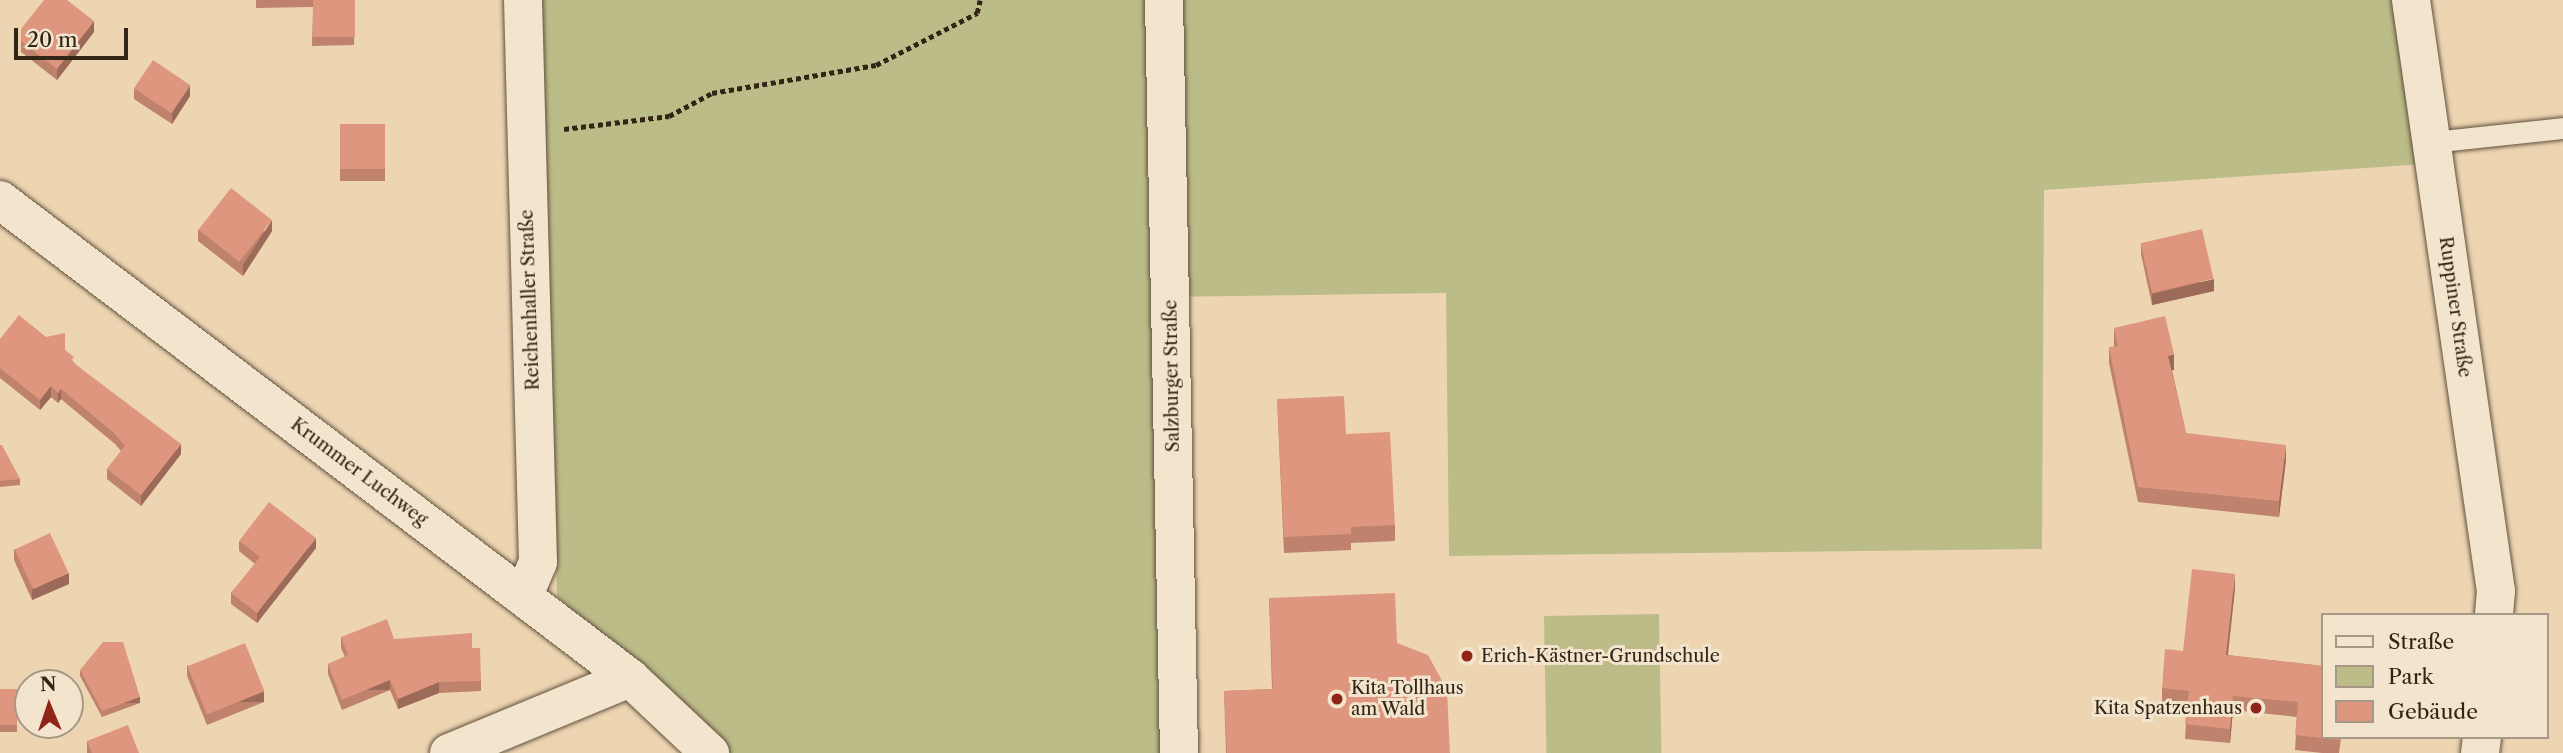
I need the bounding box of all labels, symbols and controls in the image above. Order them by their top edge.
scale bar [18,14,131,58]
text: 20 m [27,27,78,52]
street label: Reichenhaller Straße [516,209,544,391]
street label: Ruppiner Straße [2434,235,2476,379]
street label: Salzburger Straße [1160,299,1184,453]
street label: Krummer Luchweg [286,413,432,531]
legend [2322,613,2549,739]
text: Straße [2388,629,2454,654]
place label: Erich-Kästner-Grundschule [1481,645,1720,667]
marker: Erich-Kästner-Grundschule [1459,648,1475,664]
text: Park [2388,664,2434,689]
north arrow [14,669,84,739]
text: N [40,673,57,696]
place label: Kita Tollhaus am Wald [1351,678,1464,720]
marker: Kita Tollhaus am Wald [1329,691,1345,707]
place label: Kita Spatzenhaus [2094,697,2242,719]
text: Gebäude [2388,699,2478,724]
marker: Kita Spatzenhaus [2248,700,2264,716]

